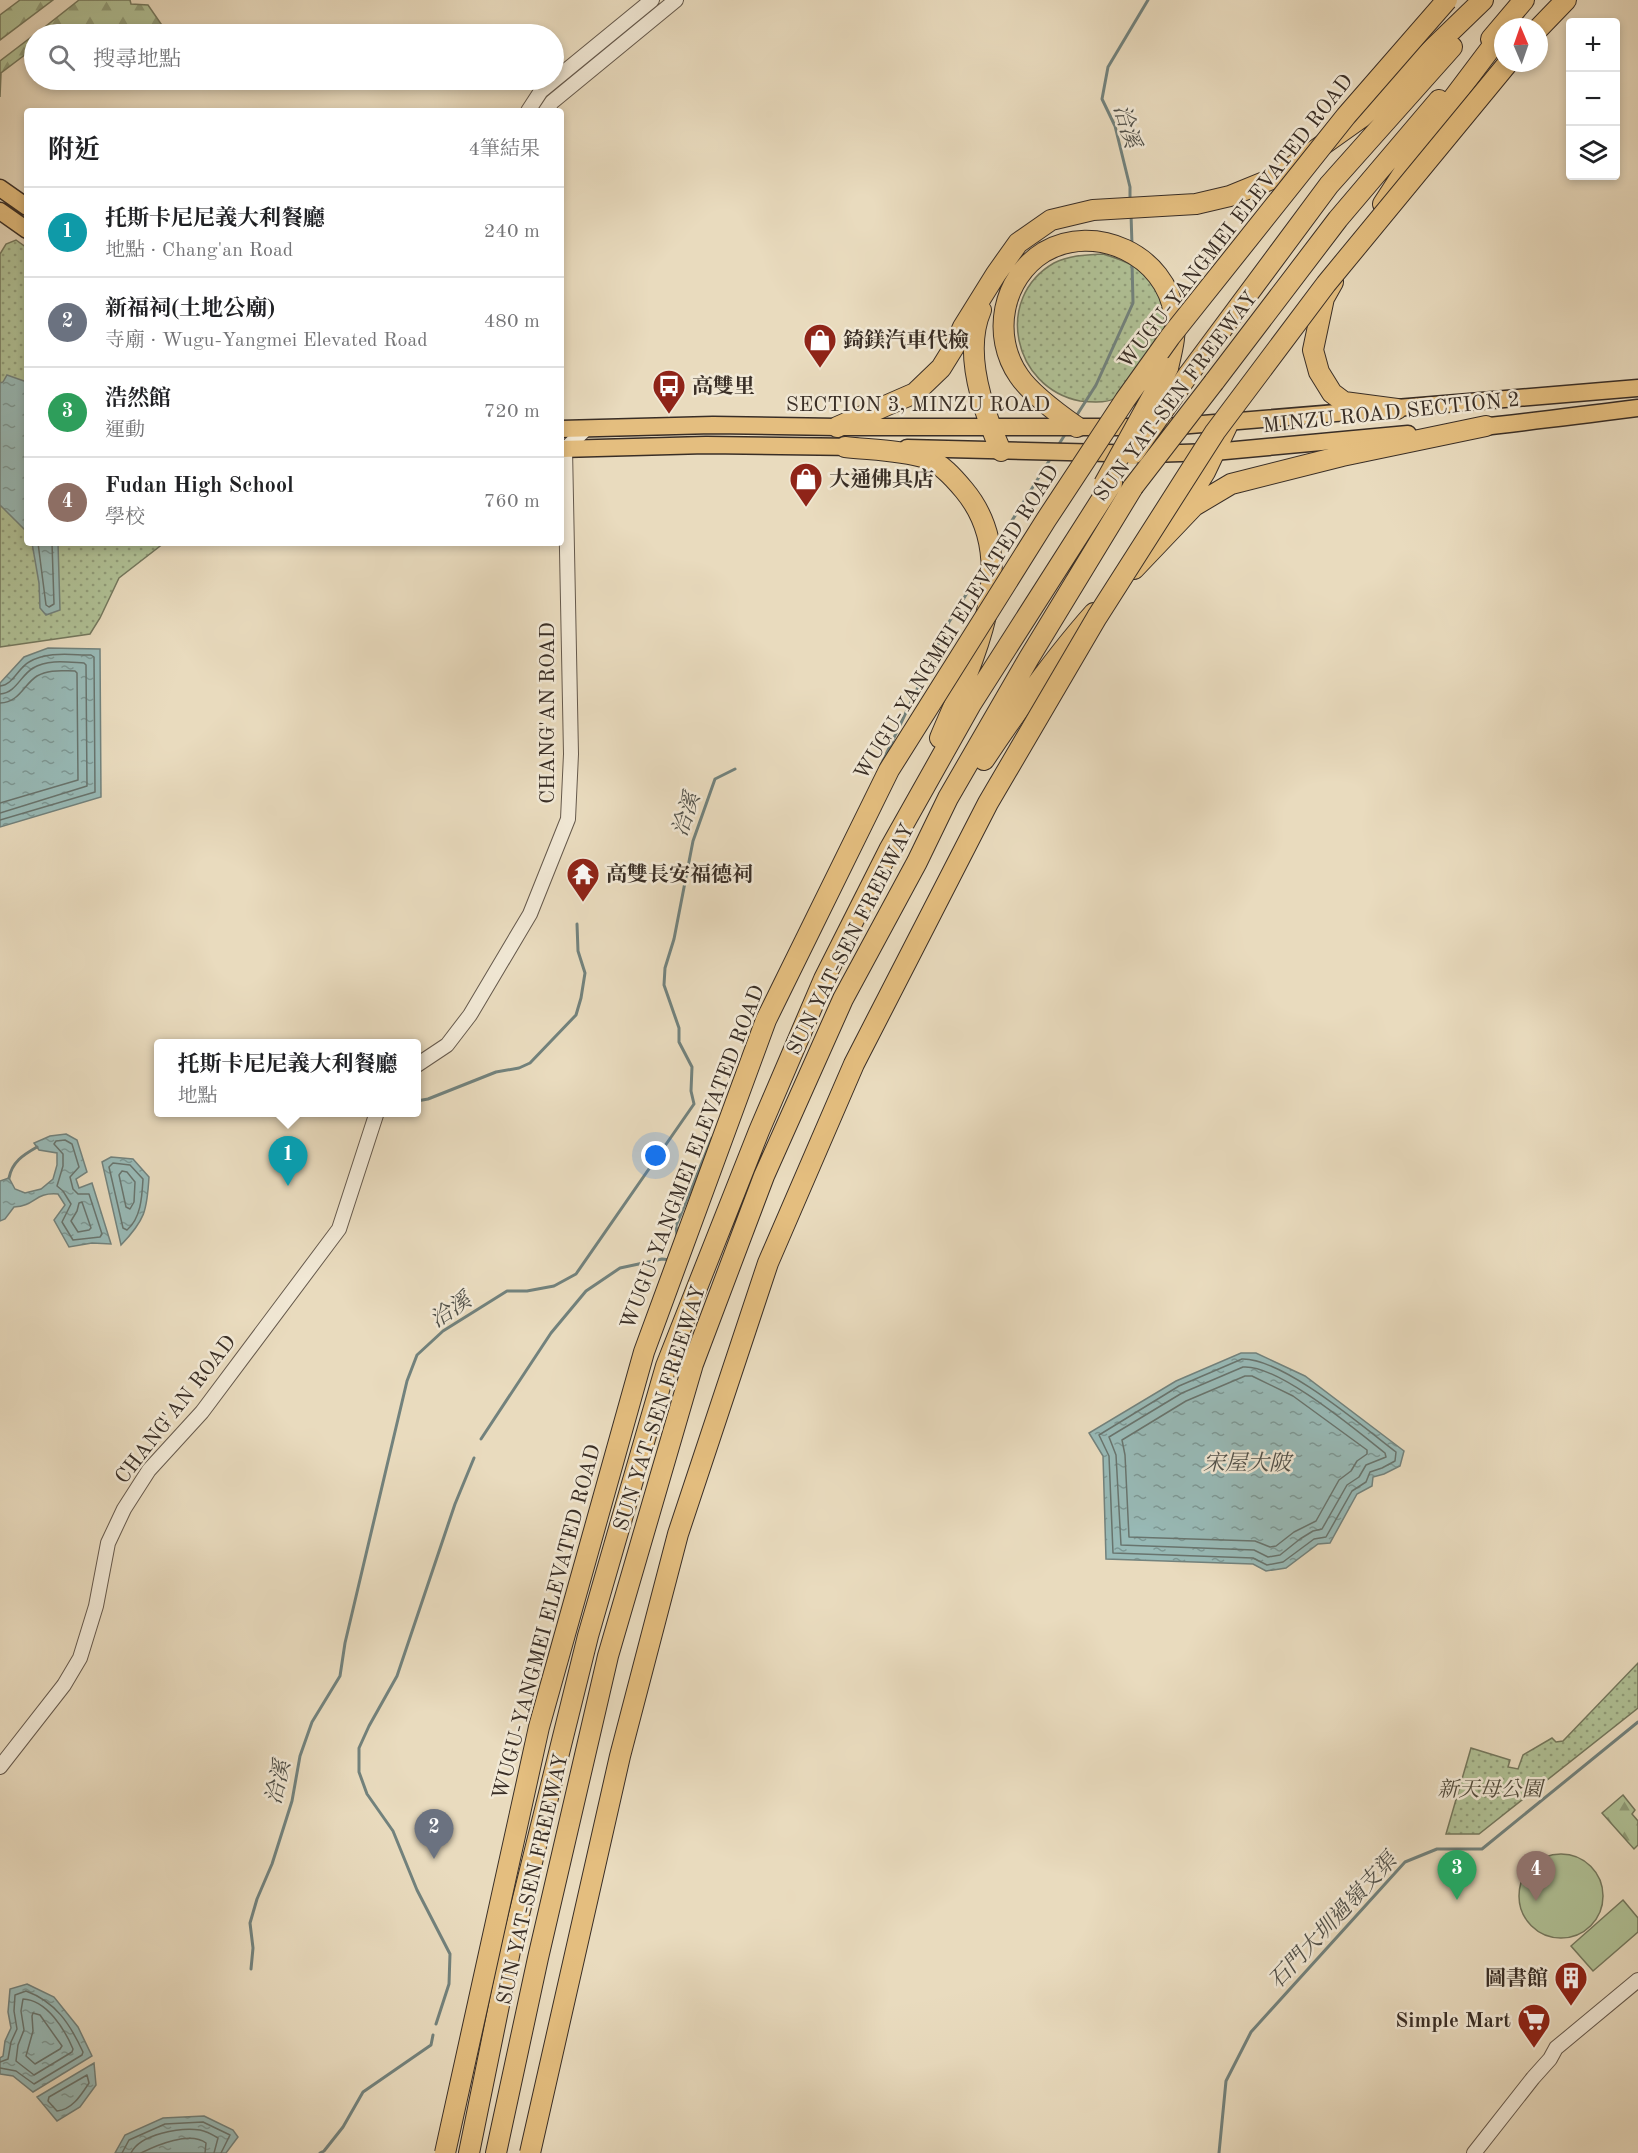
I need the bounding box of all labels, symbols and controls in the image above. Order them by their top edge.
north arrow [1494,18,1548,72]
map controls [1566,18,1620,180]
button: + [1566,18,1620,72]
search box [24,24,564,90]
icon: search [45,41,78,74]
text: 搜尋地點 [93,49,181,71]
street label: WUGU-YANGMEI ELEVATED ROAD [1115,71,1357,373]
button: − [1566,72,1620,126]
water label: 洽溪 [1109,102,1146,153]
button: layers [1566,126,1620,180]
text: 附近 [48,138,100,164]
text: 4筆結果 [468,140,540,160]
text: 托斯卡尼尼義大利餐廳 [105,208,325,230]
text: 1 [62,222,73,242]
text: 240 m [484,222,540,242]
text: 地點 · Chang'an Road [105,241,293,261]
street label: SUN YAT-SEN FREEWAY [1091,288,1262,506]
text: 新福祠(土地公廟) [105,298,275,320]
text: 2 [62,312,73,332]
text: 480 m [484,312,540,332]
shop icon: 錡鎂汽車代檢 [802,322,838,369]
place label: 錡鎂汽車代檢 [843,328,969,352]
text: 寺廟 · Wugu-Yangmei Elevated Road [105,331,428,351]
bus stop icon: 高雙里 [651,368,687,415]
place label: 高雙里 [692,374,755,398]
text: 浩然館 [105,388,171,410]
street label: MINZU ROAD SECTION 2 [1261,390,1521,437]
street label: SECTION 3, MINZU ROAD [786,395,1050,416]
text: 3 [62,402,73,422]
text: 720 m [484,402,540,422]
text: 運動 [105,421,145,441]
shop icon: 大通佛具店 [788,461,824,508]
street label: WUGU-YANGMEI ELEVATED ROAD [851,462,1063,784]
place label: 大通佛具店 [829,467,934,491]
text: Fudan High School [105,475,294,497]
text: 4 [62,492,73,512]
text: 760 m [484,492,540,512]
text: 學校 [105,508,145,528]
street label: CHANG'AN ROAD [538,622,559,804]
water label: 洽溪 [667,788,705,839]
street label: SUN YAT-SEN FREEWAY [784,820,919,1059]
temple icon: 高雙長安福德祠 [565,856,601,903]
place label: 高雙長安福德祠 [606,862,753,886]
street label: WUGU-YANGMEI ELEVATED ROAD [618,982,769,1333]
popup [154,1039,421,1117]
text: 托斯卡尼尼義大利餐廳 [177,1054,398,1076]
text: 地點 [177,1087,217,1107]
pin: 1 [268,1136,308,1186]
your location [641,1141,670,1170]
street label: SUN YAT-SEN FREEWAY [611,1283,710,1534]
water label: 洽溪 [426,1286,477,1332]
street label: CHANG'AN ROAD [112,1332,240,1488]
street label: WUGU-YANGMEI ELEVATED ROAD [490,1442,605,1802]
water label: 宋屋大陂 [1203,1451,1294,1475]
street label: SUN YAT-SEN FREEWAY [494,1752,573,2007]
water label: 洽溪 [261,1756,295,1806]
park label: 新天母公園 [1438,1778,1545,1801]
pin: 2 [414,1810,454,1859]
water label: 石門大圳過嶺支渠 [1264,1846,1404,1993]
pin: 3 [1438,1850,1476,1900]
pin: 4 [1516,1852,1556,1901]
building icon: 圖書館 [1553,1960,1589,2007]
place label: 圖書館 [1485,1966,1548,1990]
supermarket icon: Simple Mart [1516,2002,1552,2049]
place label: Simple Mart [1395,2011,1511,2032]

